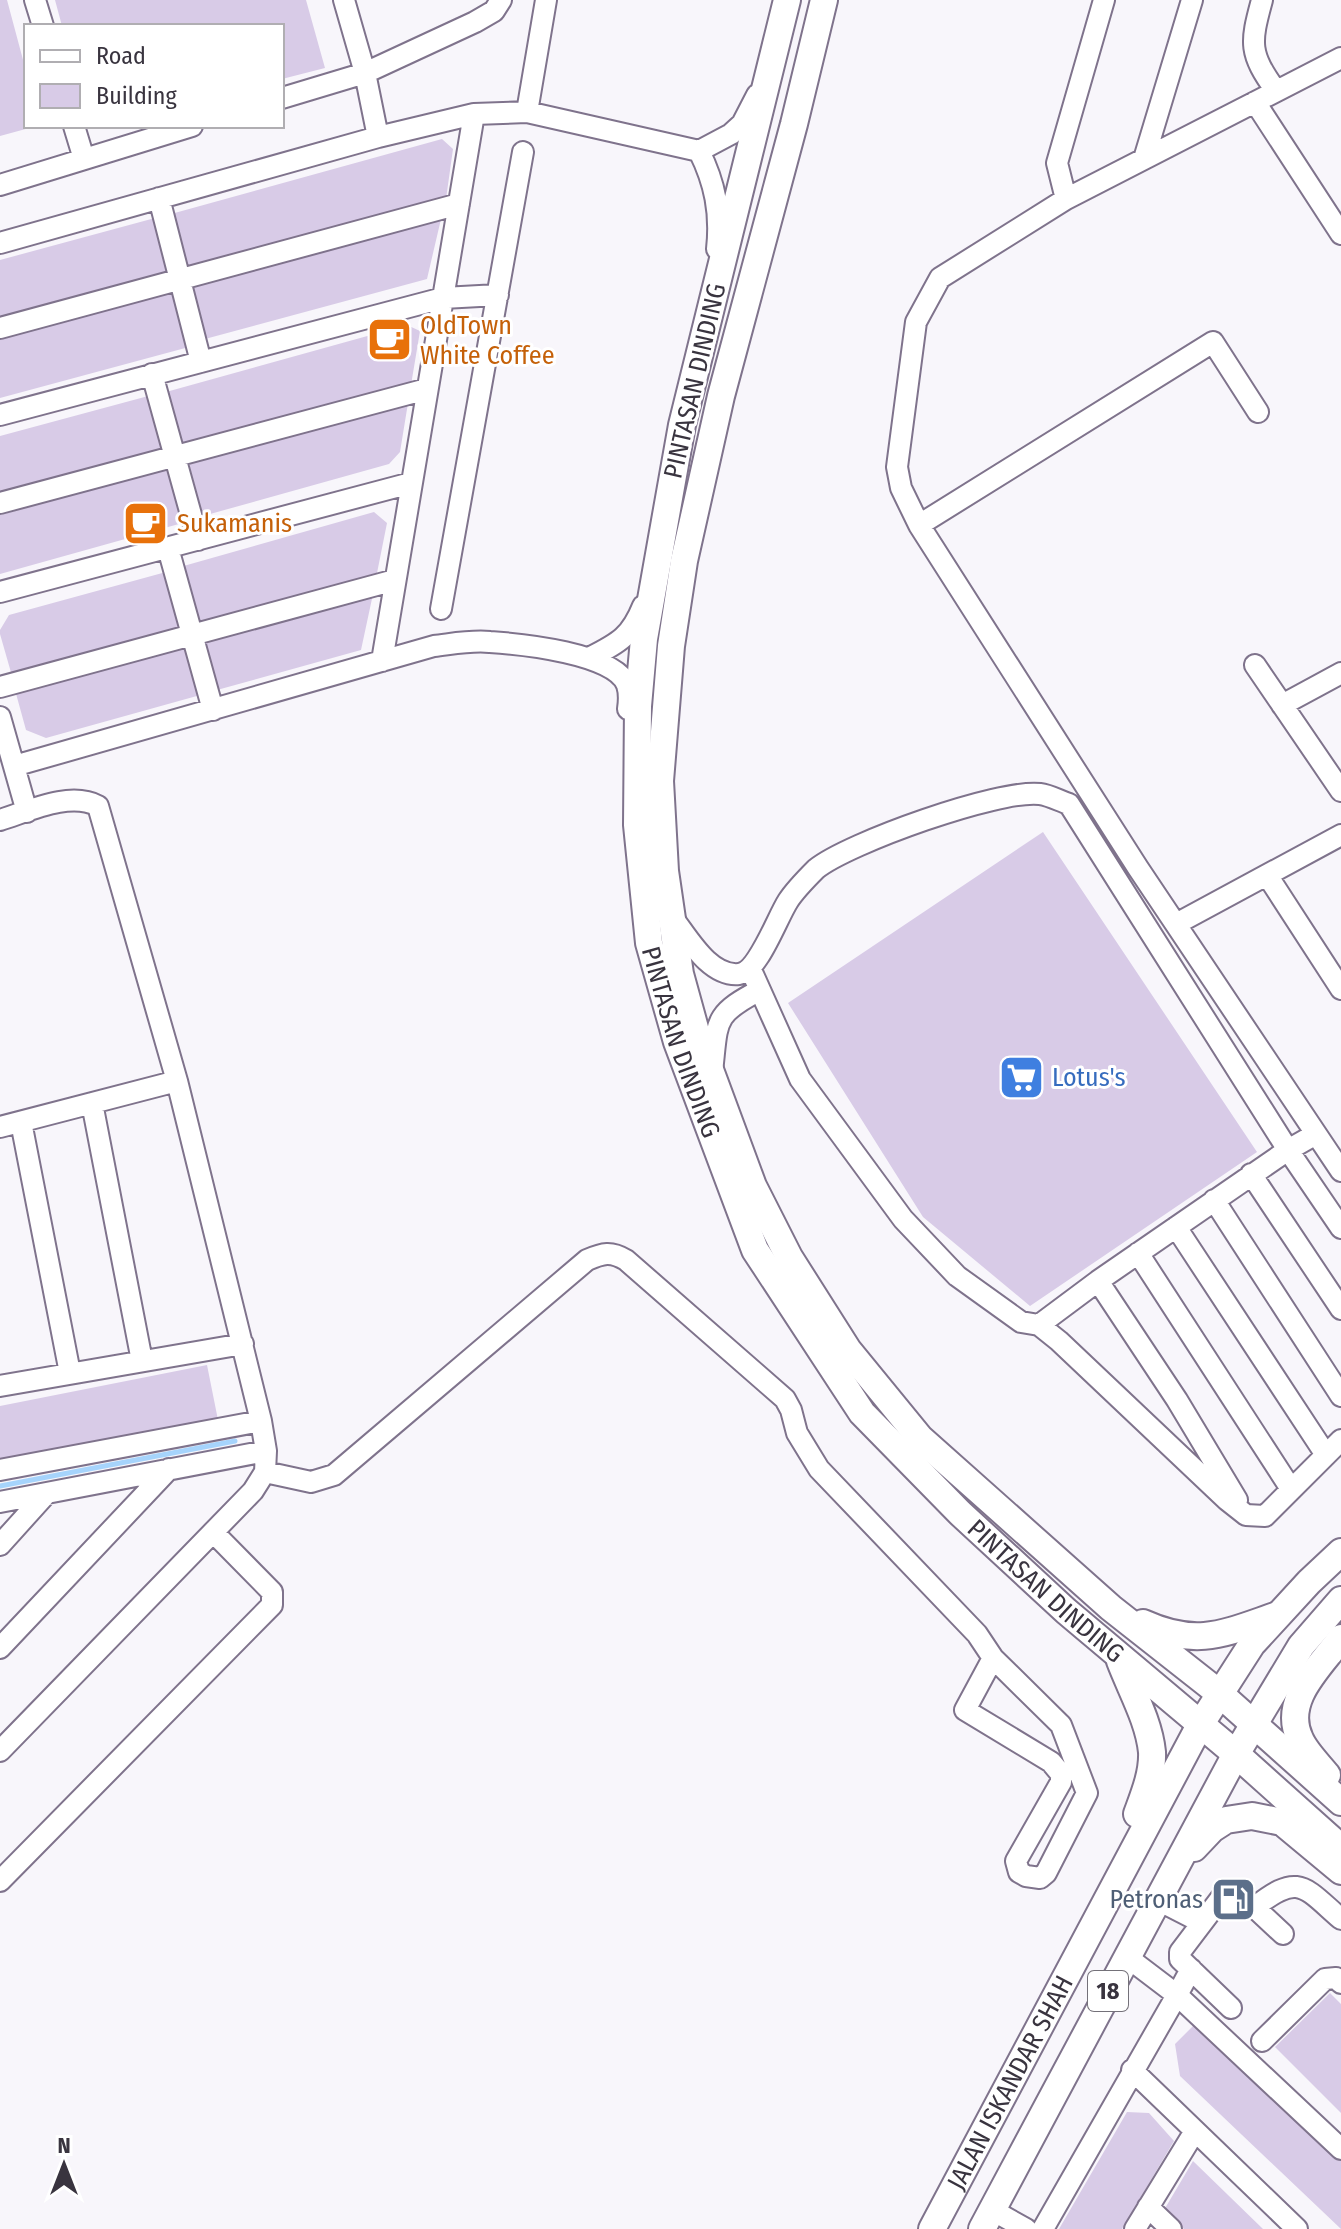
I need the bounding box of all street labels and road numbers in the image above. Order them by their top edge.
street label: PINTASAN DINDING [657,280,733,482]
street label: PINTASAN DINDING [635,943,727,1142]
street label: PINTASAN DINDING [961,1513,1131,1669]
street label: JALAN ISKANDAR SHAH [940,1970,1079,2195]
road number: 18 [1088,1971,1128,2011]

